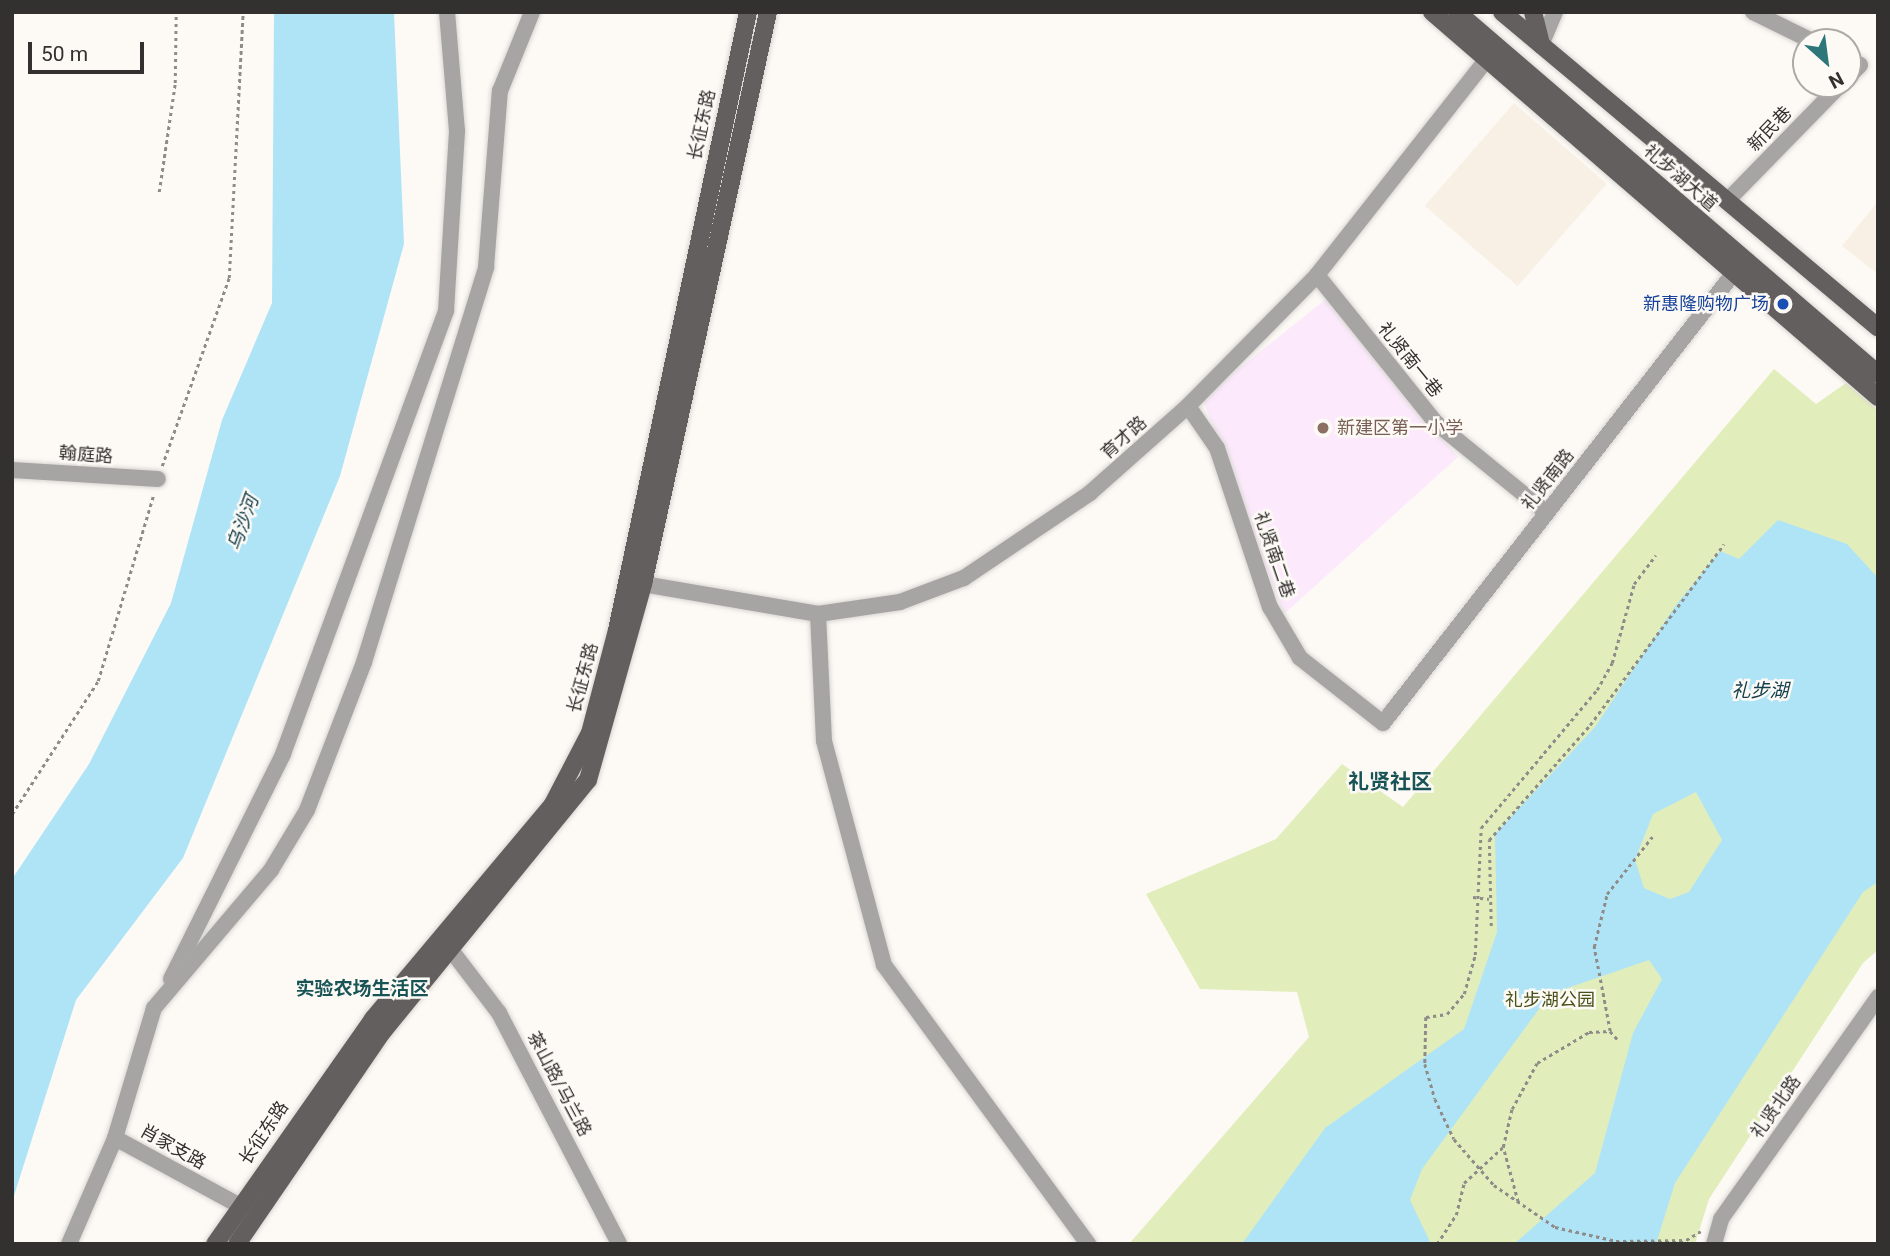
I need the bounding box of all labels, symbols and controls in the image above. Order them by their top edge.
scale bar [32,28,147,72]
north arrow [1792,28,1862,98]
text: 50 m [41,42,88,66]
text: N [1825,67,1847,94]
street label: 长征东路 [684,88,720,162]
street label: 新民巷 [1743,102,1797,156]
street label: 礼步湖大道 [1639,140,1721,216]
place label: 新惠隆购物广场 [1643,293,1769,315]
marker: 新惠隆购物广场 [1775,296,1791,312]
street label: 礼贤南一巷 [1373,318,1447,402]
street label: 育才路 [1097,412,1151,464]
place label: 新建区第一小学 [1337,417,1463,439]
marker: 新建区第一小学 [1315,420,1331,436]
street label: 翰庭路 [58,442,114,468]
street label: 礼贤南路 [1517,445,1579,515]
water label: 乌沙河 [223,492,263,554]
street label: 礼贤南二巷 [1249,509,1299,601]
street label: 长征东路 [563,640,603,716]
water label: 礼步湖 [1732,680,1788,702]
district label: 礼贤社区 [1348,769,1432,795]
district label: 实验农场生活区 [296,978,428,1000]
park label: 礼步湖公园 [1505,989,1595,1011]
street label: 茶山路/马兰路 [522,1028,596,1140]
street label: 礼贤北路 [1747,1071,1805,1143]
street label: 长征东路 [235,1097,293,1169]
street label: 肖家支路 [136,1120,210,1174]

